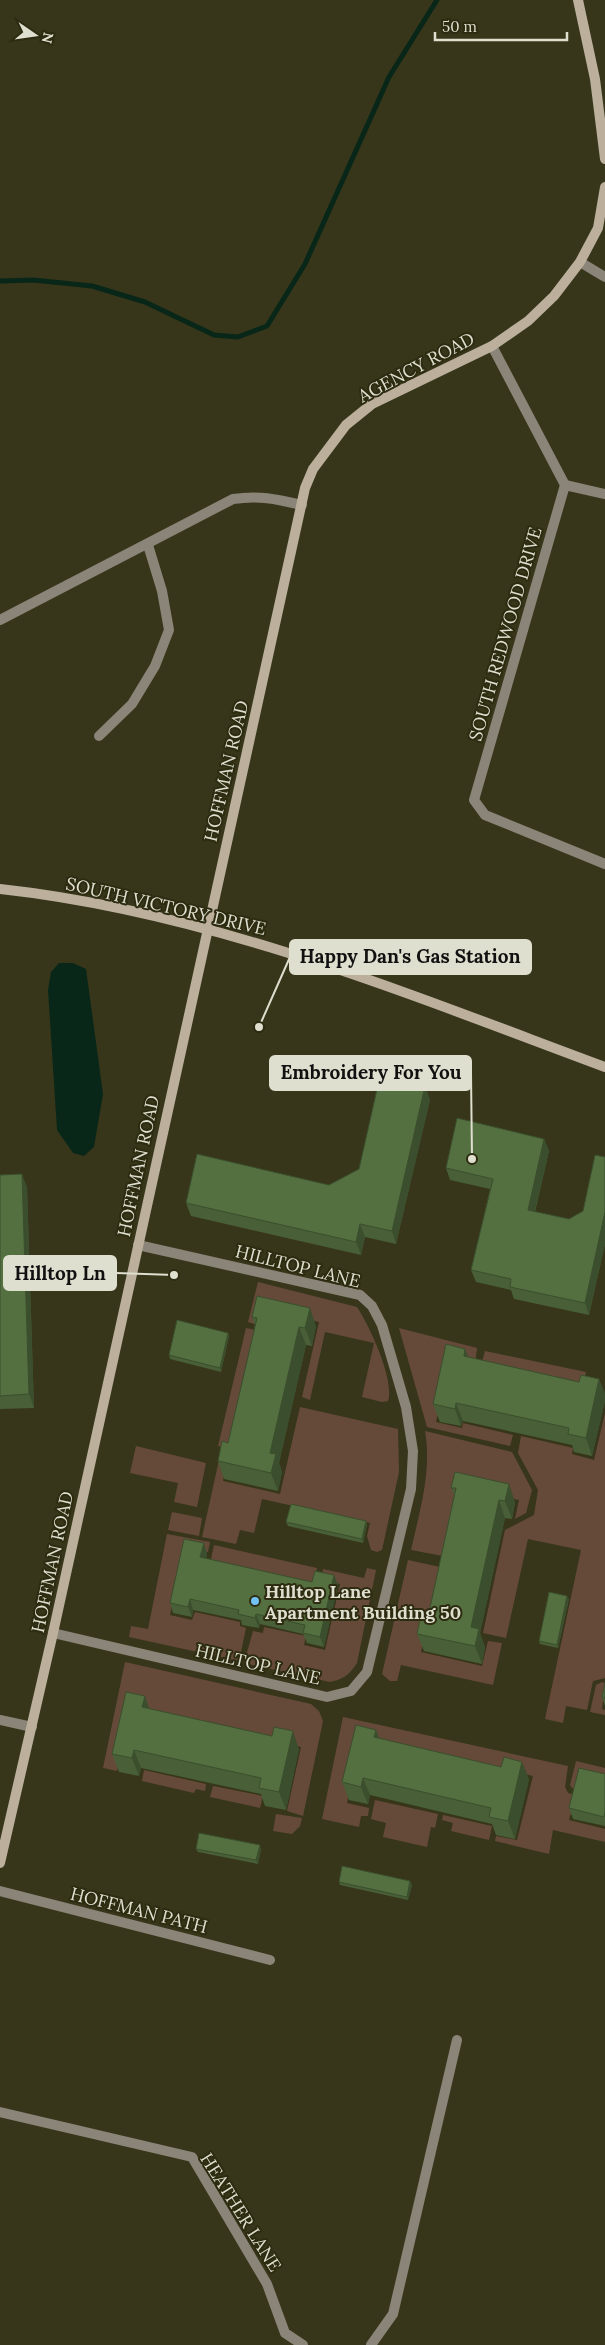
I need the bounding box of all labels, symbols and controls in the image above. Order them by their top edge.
north arrow [10,10,60,60]
scale bar [435,10,568,42]
text: 50 m [442,17,477,36]
text: N [38,31,58,45]
street label: AGENCY ROAD [353,327,478,408]
street label: SOUTH REDWOOD DRIVE [463,524,547,744]
street label: HOFFMAN ROAD [199,698,253,844]
street label: SOUTH VICTORY DRIVE [64,872,268,940]
callout: Happy Dan's Gas Station [290,940,531,974]
text: Happy Dan's Gas Station [299,944,521,968]
callout: Embroidery For You [270,1056,471,1090]
text: Embroidery For You [281,1060,462,1084]
street label: HOFFMAN ROAD [112,1093,164,1239]
street label: HILLTOP LANE [233,1239,363,1293]
callout: Hilltop Ln [4,1256,116,1290]
text: Hilltop Ln [14,1261,106,1285]
street label: HOFFMAN ROAD [26,1489,78,1635]
place label: Hilltop Lane Apartment Building 50 [265,1580,461,1624]
marker: Hilltop Lane Apartment Building 50 [249,1595,261,1607]
street label: HILLTOP LANE [193,1638,323,1690]
street label: HOFFMAN PATH [68,1882,210,1938]
street label: HEATHER LANE [195,2148,287,2276]

